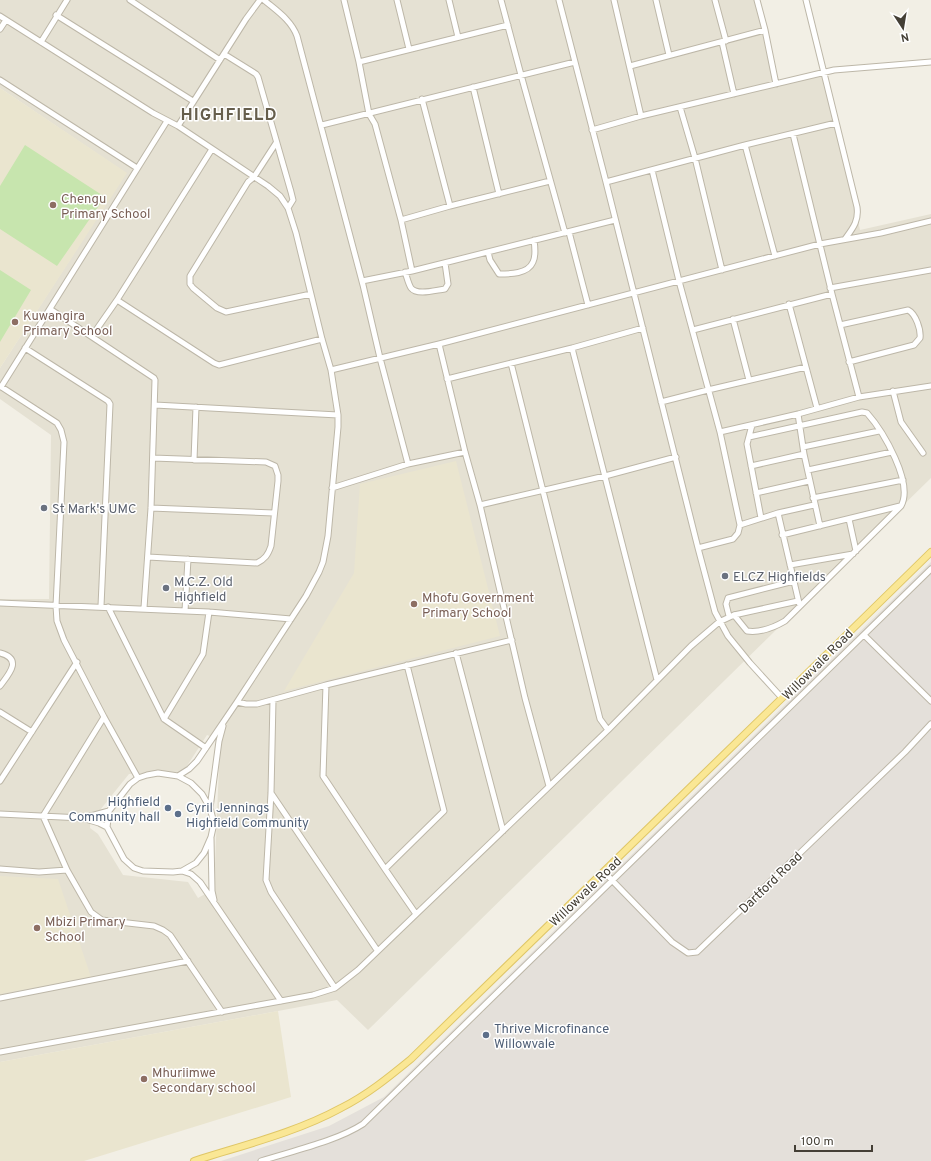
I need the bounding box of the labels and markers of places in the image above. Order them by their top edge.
place label: Chengu Primary School [61,192,150,223]
marker: Chengu Primary School [48,200,58,210]
place label: Kuwangira Primary School [23,309,112,340]
marker: Kuwangira Primary School [10,317,20,327]
place label: St Mark's UMC [52,502,136,518]
marker: St Mark's UMC [39,503,49,513]
place label: ELCZ Highfields [733,570,826,586]
marker: ELCZ Highfields [720,571,730,581]
place label: M.C.Z. Old Highfield [174,575,233,606]
marker: M.C.Z. Old Highfield [161,583,171,593]
place label: Mhofu Government Primary School [422,591,534,622]
marker: Mhofu Government Primary School [409,599,419,609]
place label: Highfield Community hall [68,795,160,826]
place label: Cyril Jennings Highfield Community [186,801,309,832]
marker: Highfield Community hall [163,803,173,813]
marker: Cyril Jennings Highfield Community [173,809,183,819]
place label: Mbizi Primary School [45,915,126,946]
marker: Mbizi Primary School [32,923,42,933]
place label: Thrive Microfinance Willowvale [494,1022,609,1053]
marker: Thrive Microfinance Willowvale [481,1030,491,1040]
place label: Mhuriimwe Secondary school [152,1066,256,1097]
marker: Mhuriimwe Secondary school [139,1074,149,1084]

